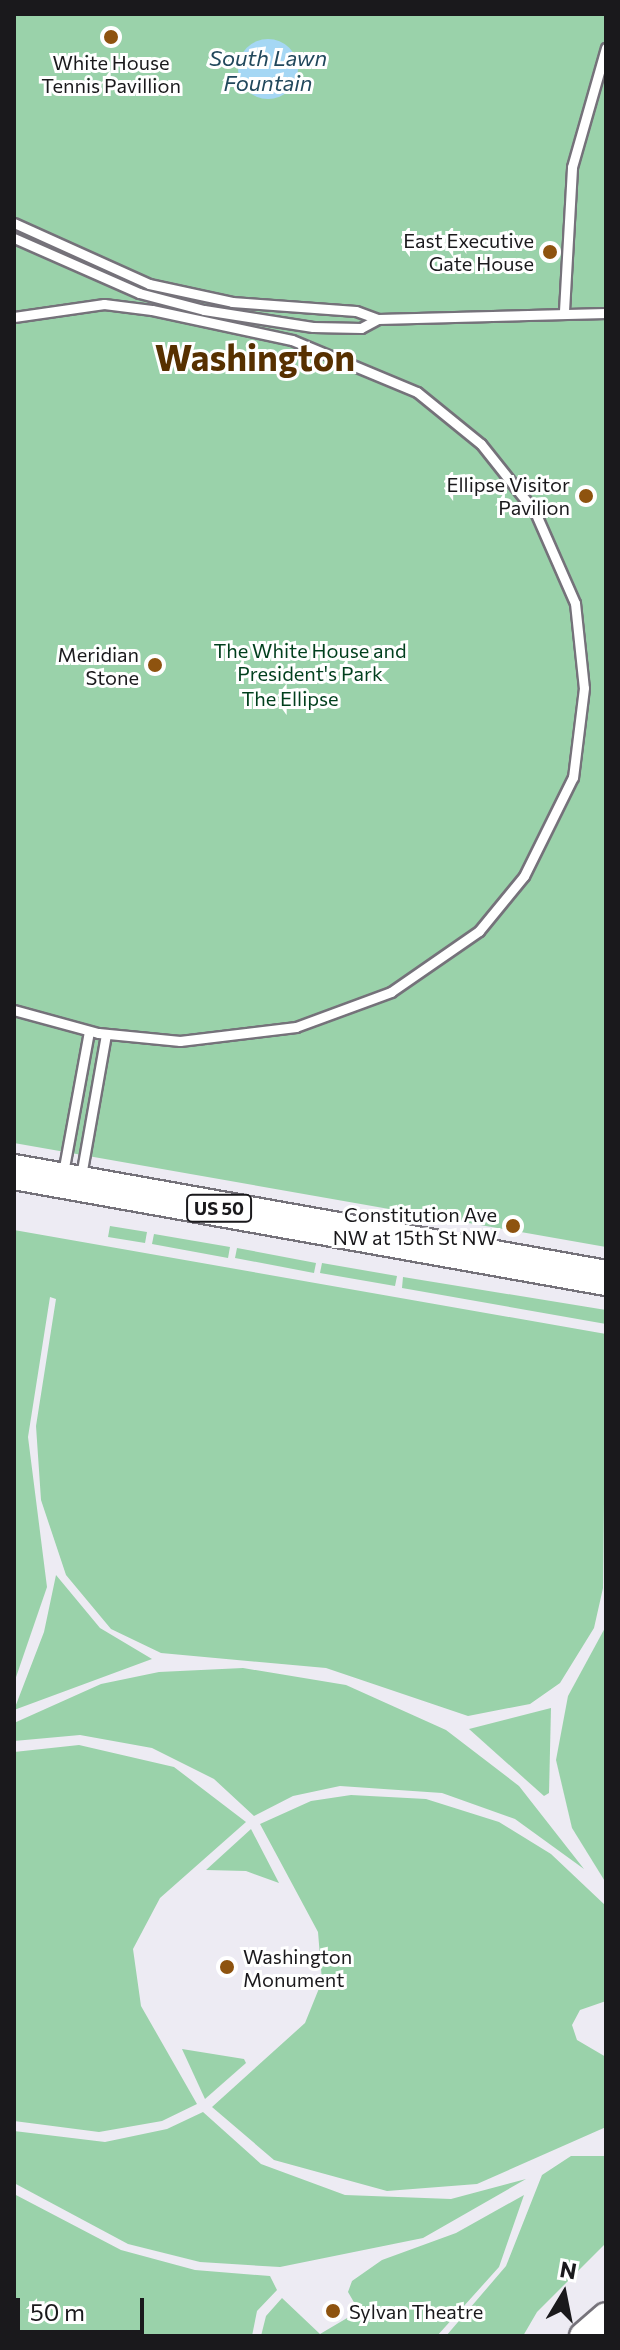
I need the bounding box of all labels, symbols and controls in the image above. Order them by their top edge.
marker: White House Tennis Pavillion [102,28,120,46]
water label: South Lawn Fountain [209,44,327,96]
place label: White House Tennis Pavillion [41,50,181,97]
place label: East Executive Gate House [403,228,534,275]
marker: East Executive Gate House [541,243,559,261]
district label: Washington [155,335,355,379]
place label: Ellipse Visitor Pavilion [447,472,570,519]
marker: Ellipse Visitor Pavilion [577,487,595,505]
park label: The White House and President's Park [213,638,407,685]
place label: Meridian Stone [58,642,139,689]
marker: Meridian Stone [146,656,164,674]
park label: The Ellipse [241,686,339,710]
road number: US 50 [185,1194,253,1222]
place label: Constitution Ave NW at 15th St NW [333,1202,497,1249]
marker: Constitution Ave NW at 15th St NW [504,1217,522,1235]
place label: Washington Monument [243,1944,352,1991]
marker: Washington Monument [218,1958,236,1976]
north arrow [524,2254,604,2334]
text: N [558,2255,579,2285]
scale bar [20,2282,148,2332]
text: 50 m [30,2297,85,2326]
place label: Sylvan Theatre [349,2299,483,2323]
marker: Sylvan Theatre [324,2302,342,2320]

